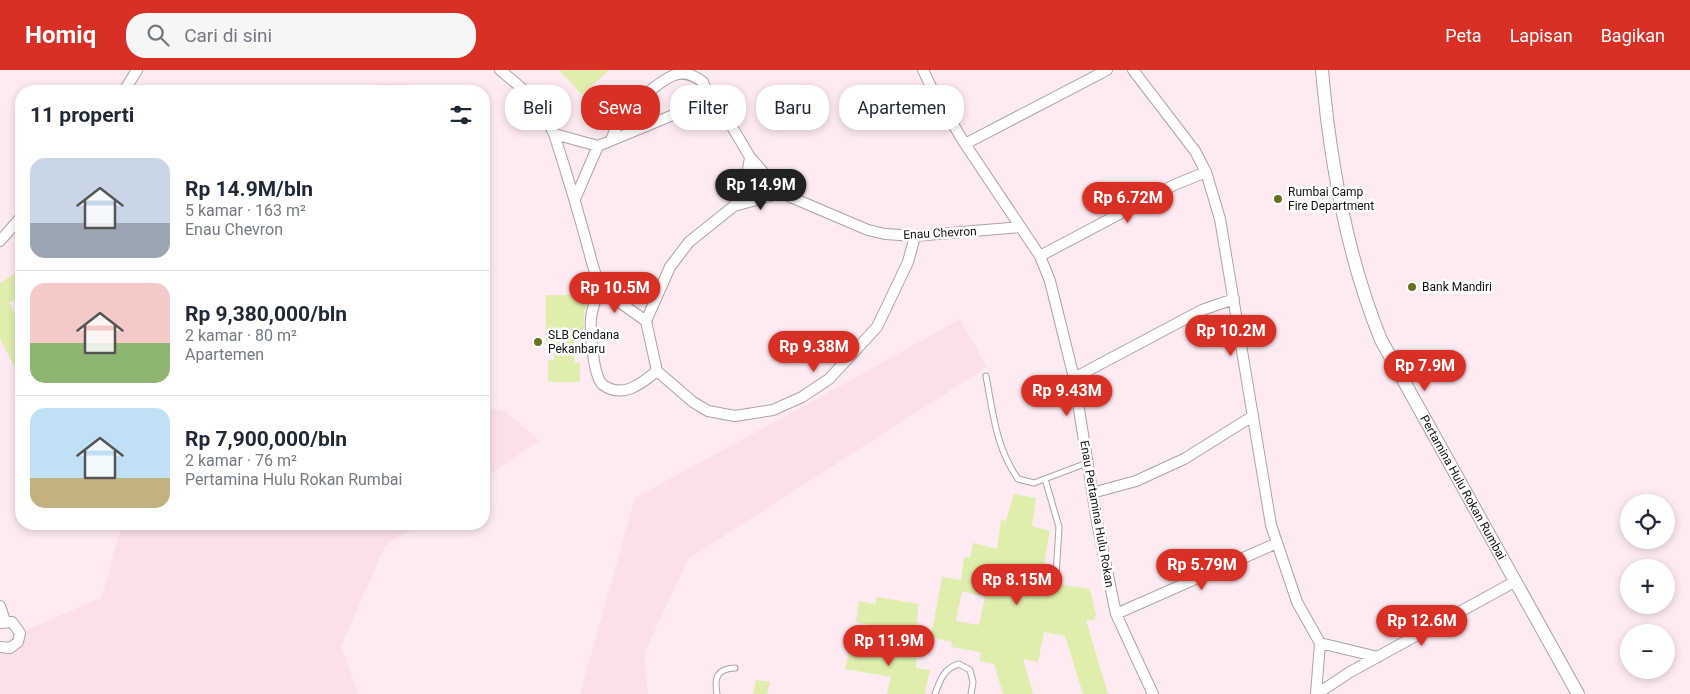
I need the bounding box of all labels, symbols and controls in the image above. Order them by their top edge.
search box [126,13,476,58]
text: Homiq [25,21,96,49]
icon: search [144,21,172,49]
text: Cari di sini [184,24,272,47]
text: Peta [1445,25,1482,46]
text: Lapisan [1510,25,1573,46]
text: Bagikan [1601,25,1665,46]
chip: Beli [505,85,571,130]
chip: Sewa [581,85,660,130]
chip: Filter [670,85,746,130]
chip: Baru [756,85,829,130]
chip: Apartemen [839,85,964,130]
icon: filters [447,101,475,129]
text: 11 properti [30,103,134,127]
pin: Rp 14.9M [709,168,813,211]
text: Rp 14.9M [726,175,796,194]
text: Rp 14.9M/bln [185,177,313,201]
icon: home [70,178,130,238]
pin: Rp 6.72M [1076,182,1180,224]
place label: Rumbai Camp Fire Department [1288,185,1374,213]
text: Rp 6.72M [1093,188,1163,207]
marker: Rumbai Camp Fire Department [1272,193,1284,205]
text: 5 kamar · 163 m² [185,201,306,220]
text: Enau Chevron [185,220,283,239]
street label: Enau Chevron [903,224,977,242]
pin: Rp 10.5M [563,272,667,314]
text: Rp 10.5M [580,278,650,297]
place label: Bank Mandiri [1422,280,1492,294]
marker: Bank Mandiri [1406,281,1418,293]
text: Rp 9,380,000/bln [185,302,347,326]
icon: home [70,303,130,363]
pin: Rp 10.2M [1179,314,1283,357]
text: Rp 10.2M [1196,321,1266,340]
text: 2 kamar · 80 m² [185,326,297,345]
place label: SLB Cendana Pekanbaru [548,328,619,356]
pin: Rp 9.38M [762,330,866,373]
marker: SLB Cendana Pekanbaru [532,336,544,348]
text: Rp 9.38M [779,337,849,356]
text: Apartemen [185,345,264,364]
pin: Rp 7.9M [1379,350,1471,392]
text: Rp 7.9M [1395,356,1455,375]
pin: Rp 9.43M [1015,374,1119,417]
text: Rp 9.43M [1032,381,1102,400]
street label: Pertamina Hulu Rokan Rumbai [1417,413,1509,562]
text: Rp 7,900,000/bln [185,427,347,451]
icon: home [70,428,130,488]
street label: Enau Pertamina Hulu Rokan [1077,439,1117,589]
text: 2 kamar · 76 m² [185,451,297,470]
text: Pertamina Hulu Rokan Rumbai [185,470,402,489]
map controls [1620,494,1675,679]
button: locate [1620,494,1675,549]
pin: Rp 5.79M [1150,548,1254,591]
text: Rp 5.79M [1167,555,1237,574]
button: + [1620,559,1675,614]
pin: Rp 8.15M [965,564,1069,606]
text: Rp 8.15M [982,570,1052,589]
pin: Rp 12.6M [1370,604,1474,647]
text: Rp 12.6M [1387,611,1457,630]
pin: Rp 11.9M [837,624,941,667]
button: − [1620,624,1675,679]
text: Rp 11.9M [854,631,924,650]

